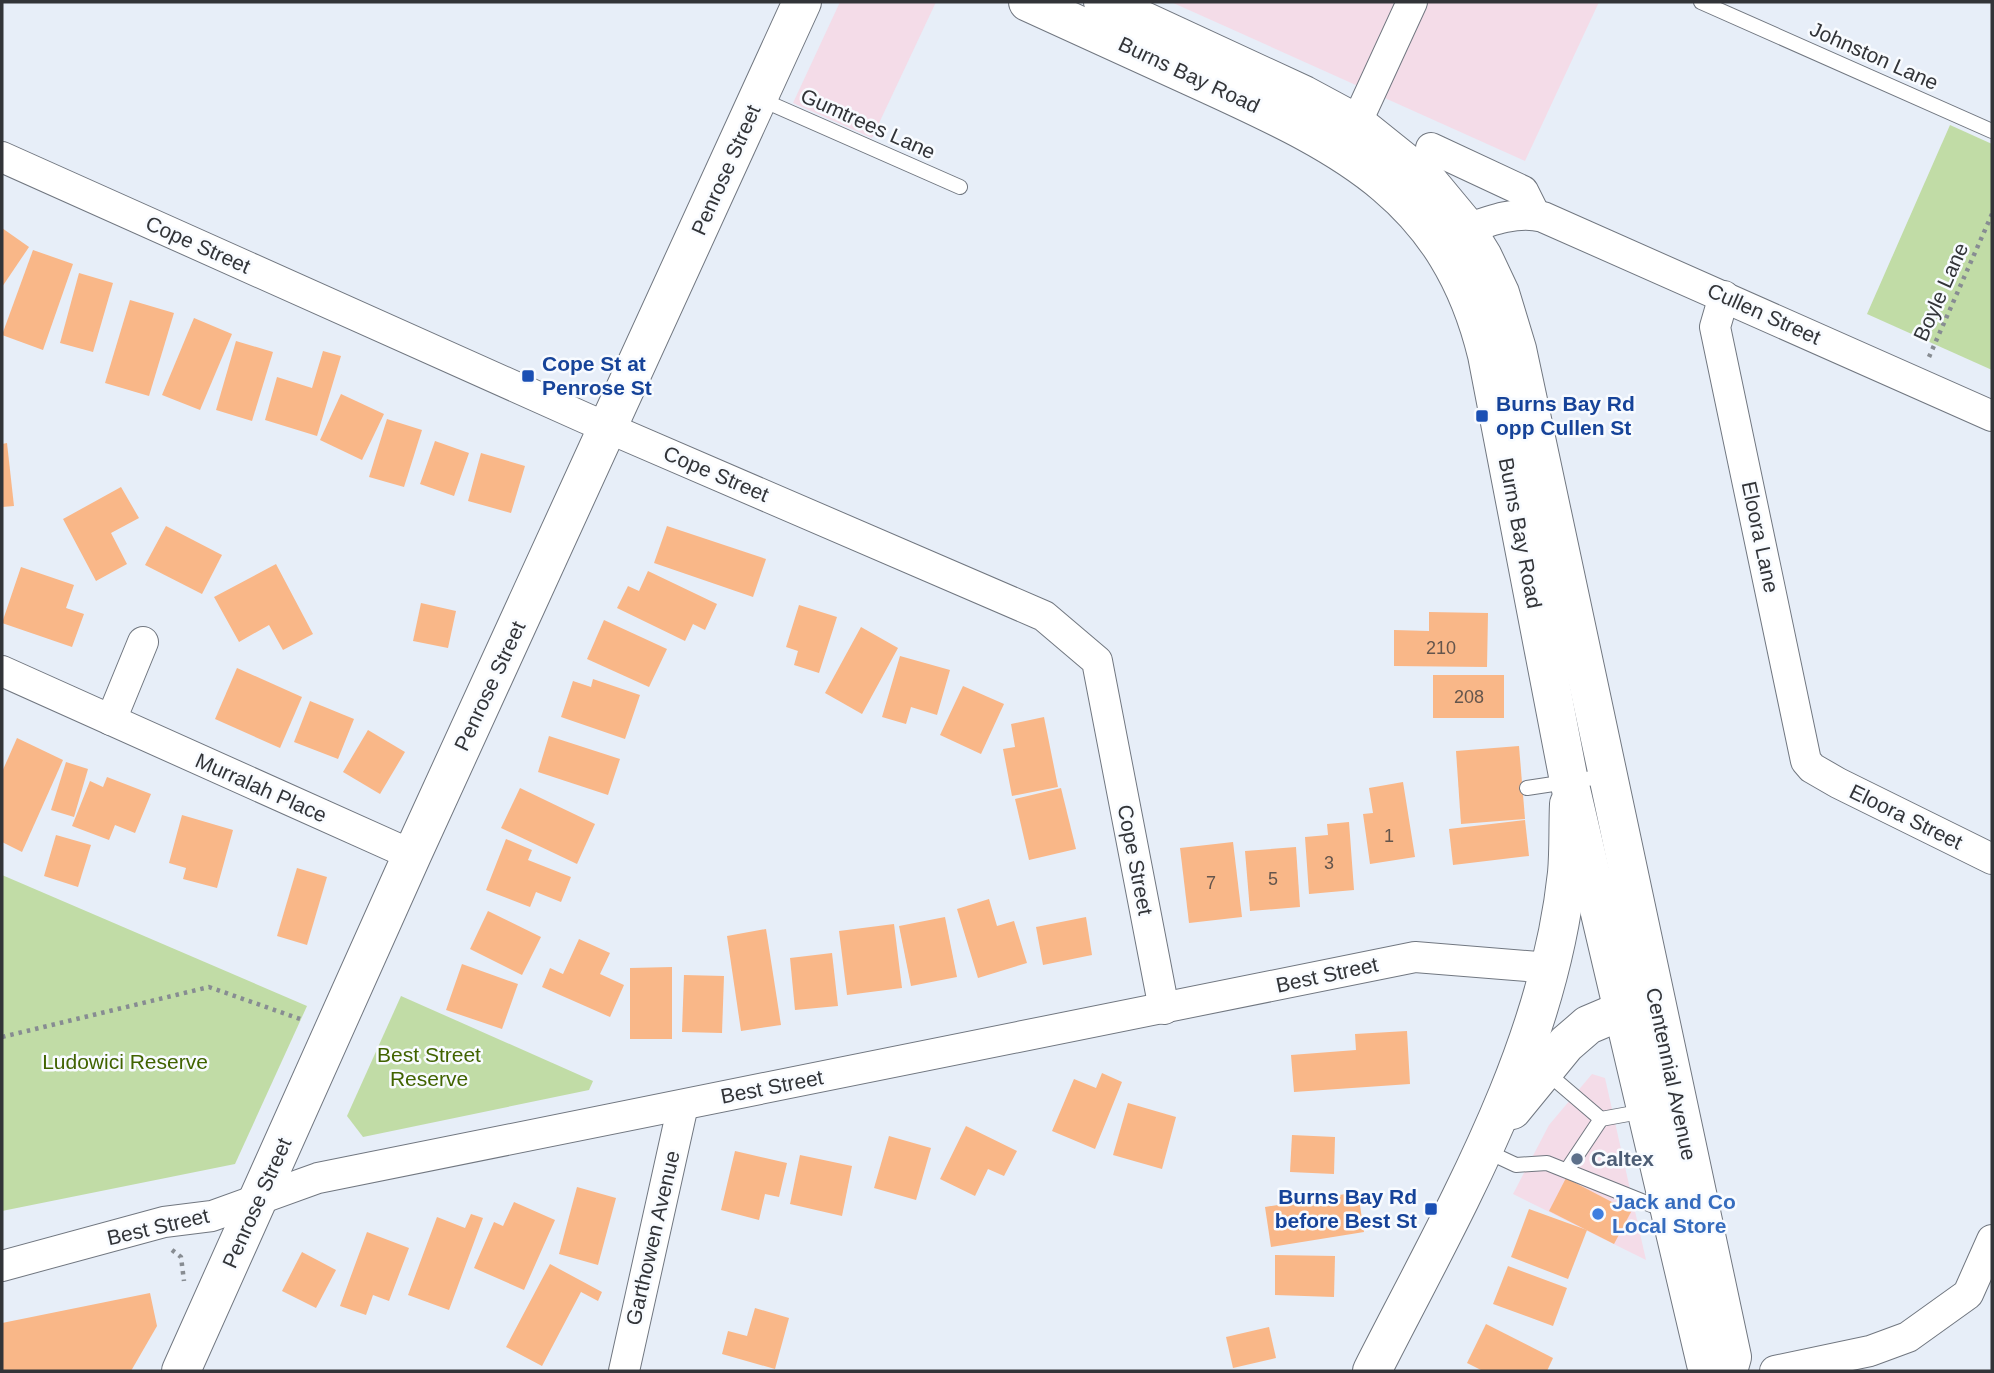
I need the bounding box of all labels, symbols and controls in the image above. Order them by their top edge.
street label: Johnston Lane [1807,17,1942,94]
street label: Burns Bay Road [1115,32,1263,117]
street label: Gumtrees Lane [797,84,939,163]
street label: Penrose Street [687,101,765,238]
street label: Cope Street [142,211,254,278]
street label: Boyle Lane [1909,239,1972,344]
street label: Cullen Street [1704,278,1824,349]
place label: Cope St at Penrose St [542,352,652,399]
marker: Cope St at Penrose St [520,368,536,384]
place label: Burns Bay Rd opp Cullen St [1496,392,1635,439]
marker: Burns Bay Rd opp Cullen St [1474,408,1490,424]
street label: Cope Street [660,441,772,506]
street label: Burns Bay Road [1495,456,1546,610]
street label: Eloora Lane [1737,479,1784,595]
street label: Penrose Street [450,617,530,754]
house number: 210 [1426,638,1456,658]
house number: 208 [1454,687,1484,707]
street label: Murralah Place [192,748,330,827]
street label: Eloora Street [1846,779,1966,854]
street label: Cope Street [1114,803,1158,917]
house number: 1 [1384,826,1394,846]
house number: 3 [1324,853,1334,873]
house number: 5 [1268,869,1278,889]
house number: 7 [1206,873,1216,893]
street label: Best Street [1274,952,1380,997]
street label: Centennial Avenue [1642,985,1701,1162]
park label: Best Street Reserve [377,1043,481,1090]
park label: Ludowici Reserve [42,1050,208,1073]
street label: Best Street [719,1065,825,1108]
street label: Penrose Street [218,1134,296,1271]
place label: Caltex [1591,1147,1654,1170]
street label: Garthowen Avenue [621,1148,684,1327]
marker: Caltex [1569,1151,1585,1167]
place label: Burns Bay Rd before Best St [1275,1185,1417,1232]
place label: Jack and Co Local Store [1612,1190,1736,1237]
marker: Burns Bay Rd before Best St [1423,1201,1439,1217]
street label: Best Street [105,1204,211,1249]
marker: Jack and Co Local Store [1590,1206,1606,1222]

